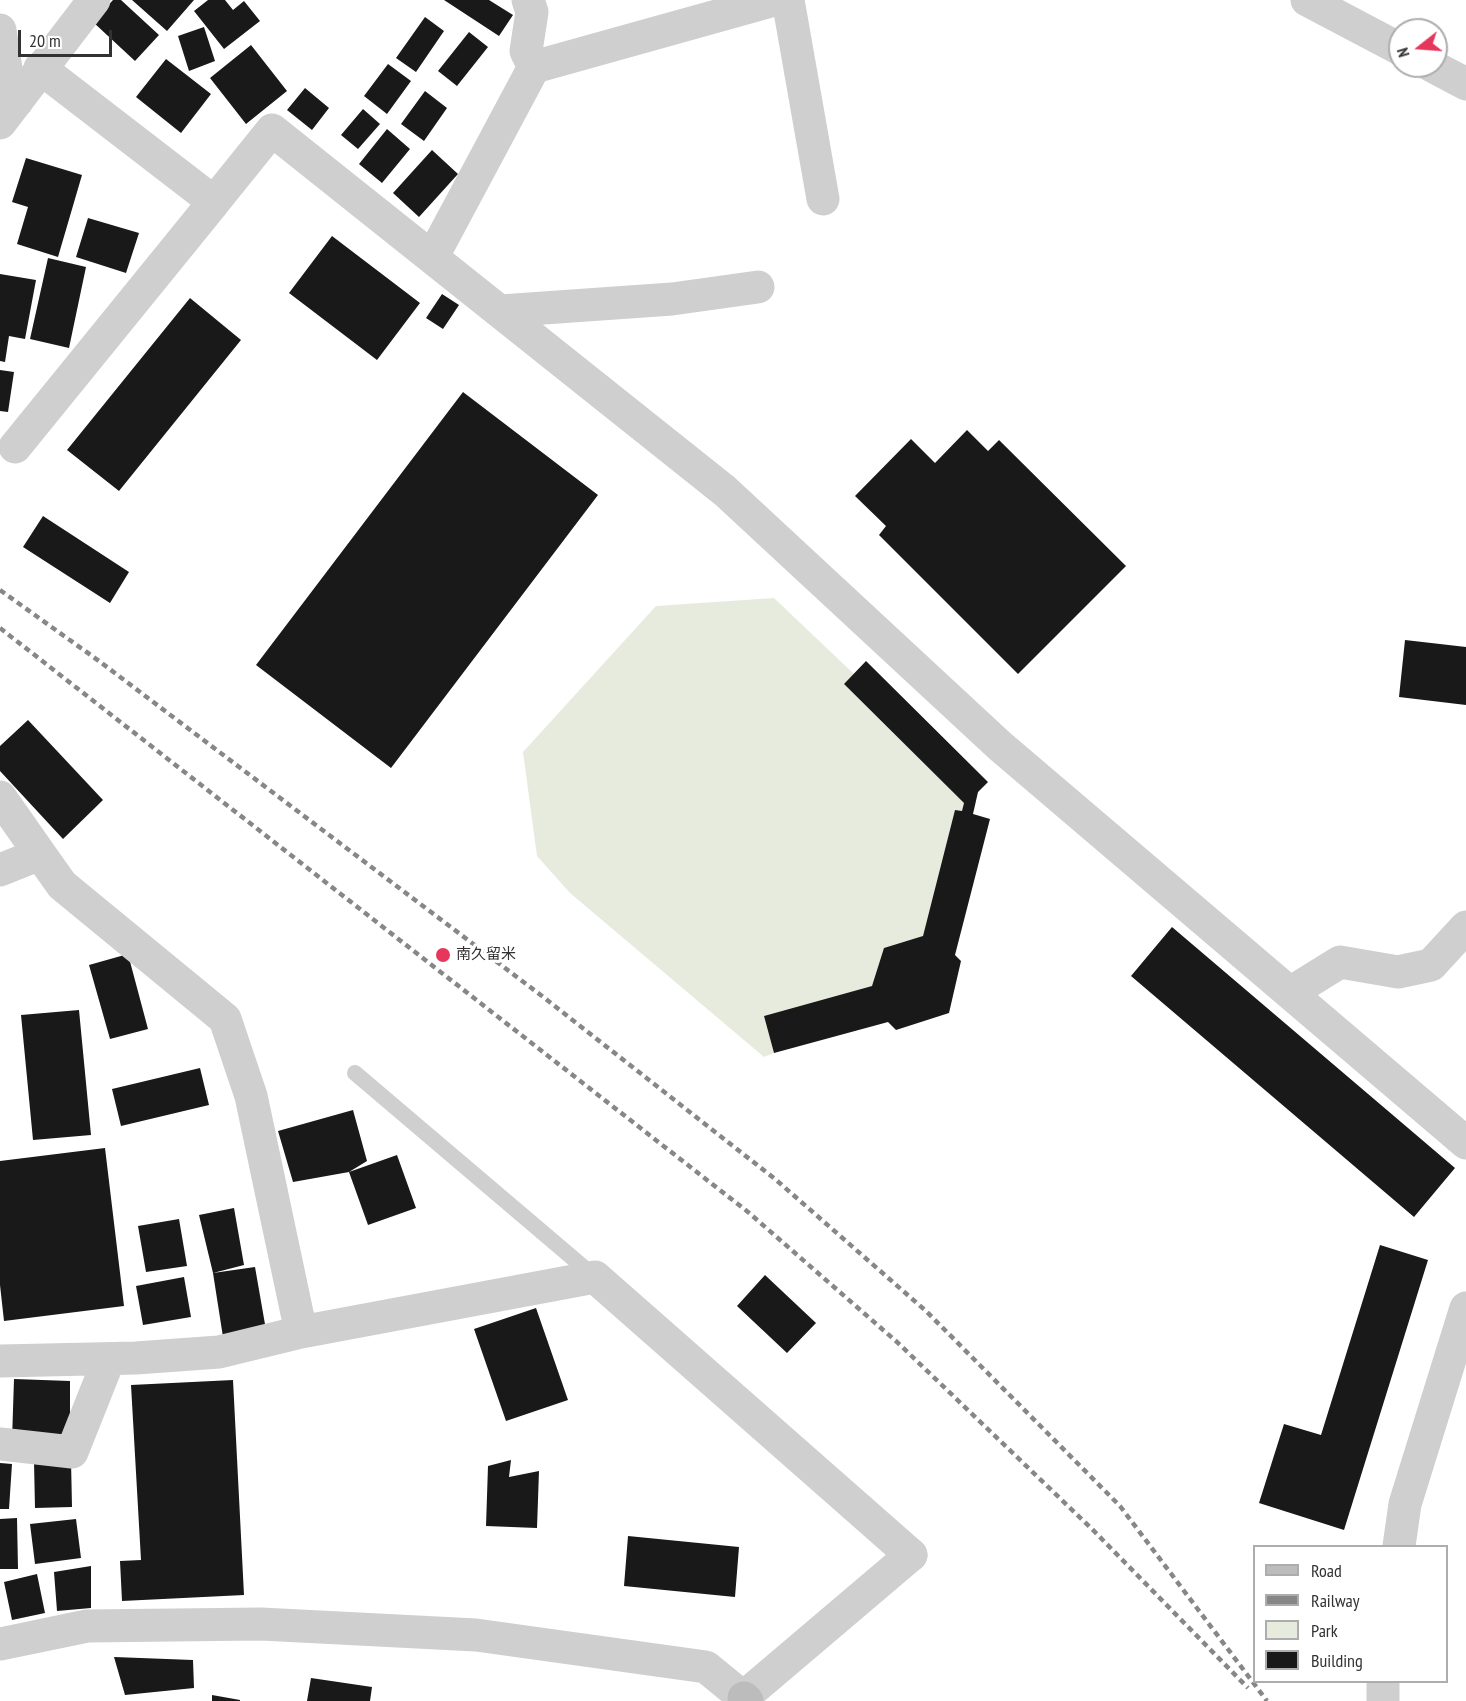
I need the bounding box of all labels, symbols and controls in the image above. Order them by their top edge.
scale bar [21,18,116,56]
north arrow [1388,18,1448,78]
text: 20 m [29,29,61,52]
text: N [1392,46,1414,60]
marker: 南久留米 [434,946,452,964]
place label: 南久留米 [456,946,516,964]
legend [1253,1545,1448,1683]
text: Road [1311,1559,1342,1582]
text: Railway [1311,1589,1360,1612]
text: Park [1311,1619,1338,1642]
text: Building [1311,1649,1363,1672]

